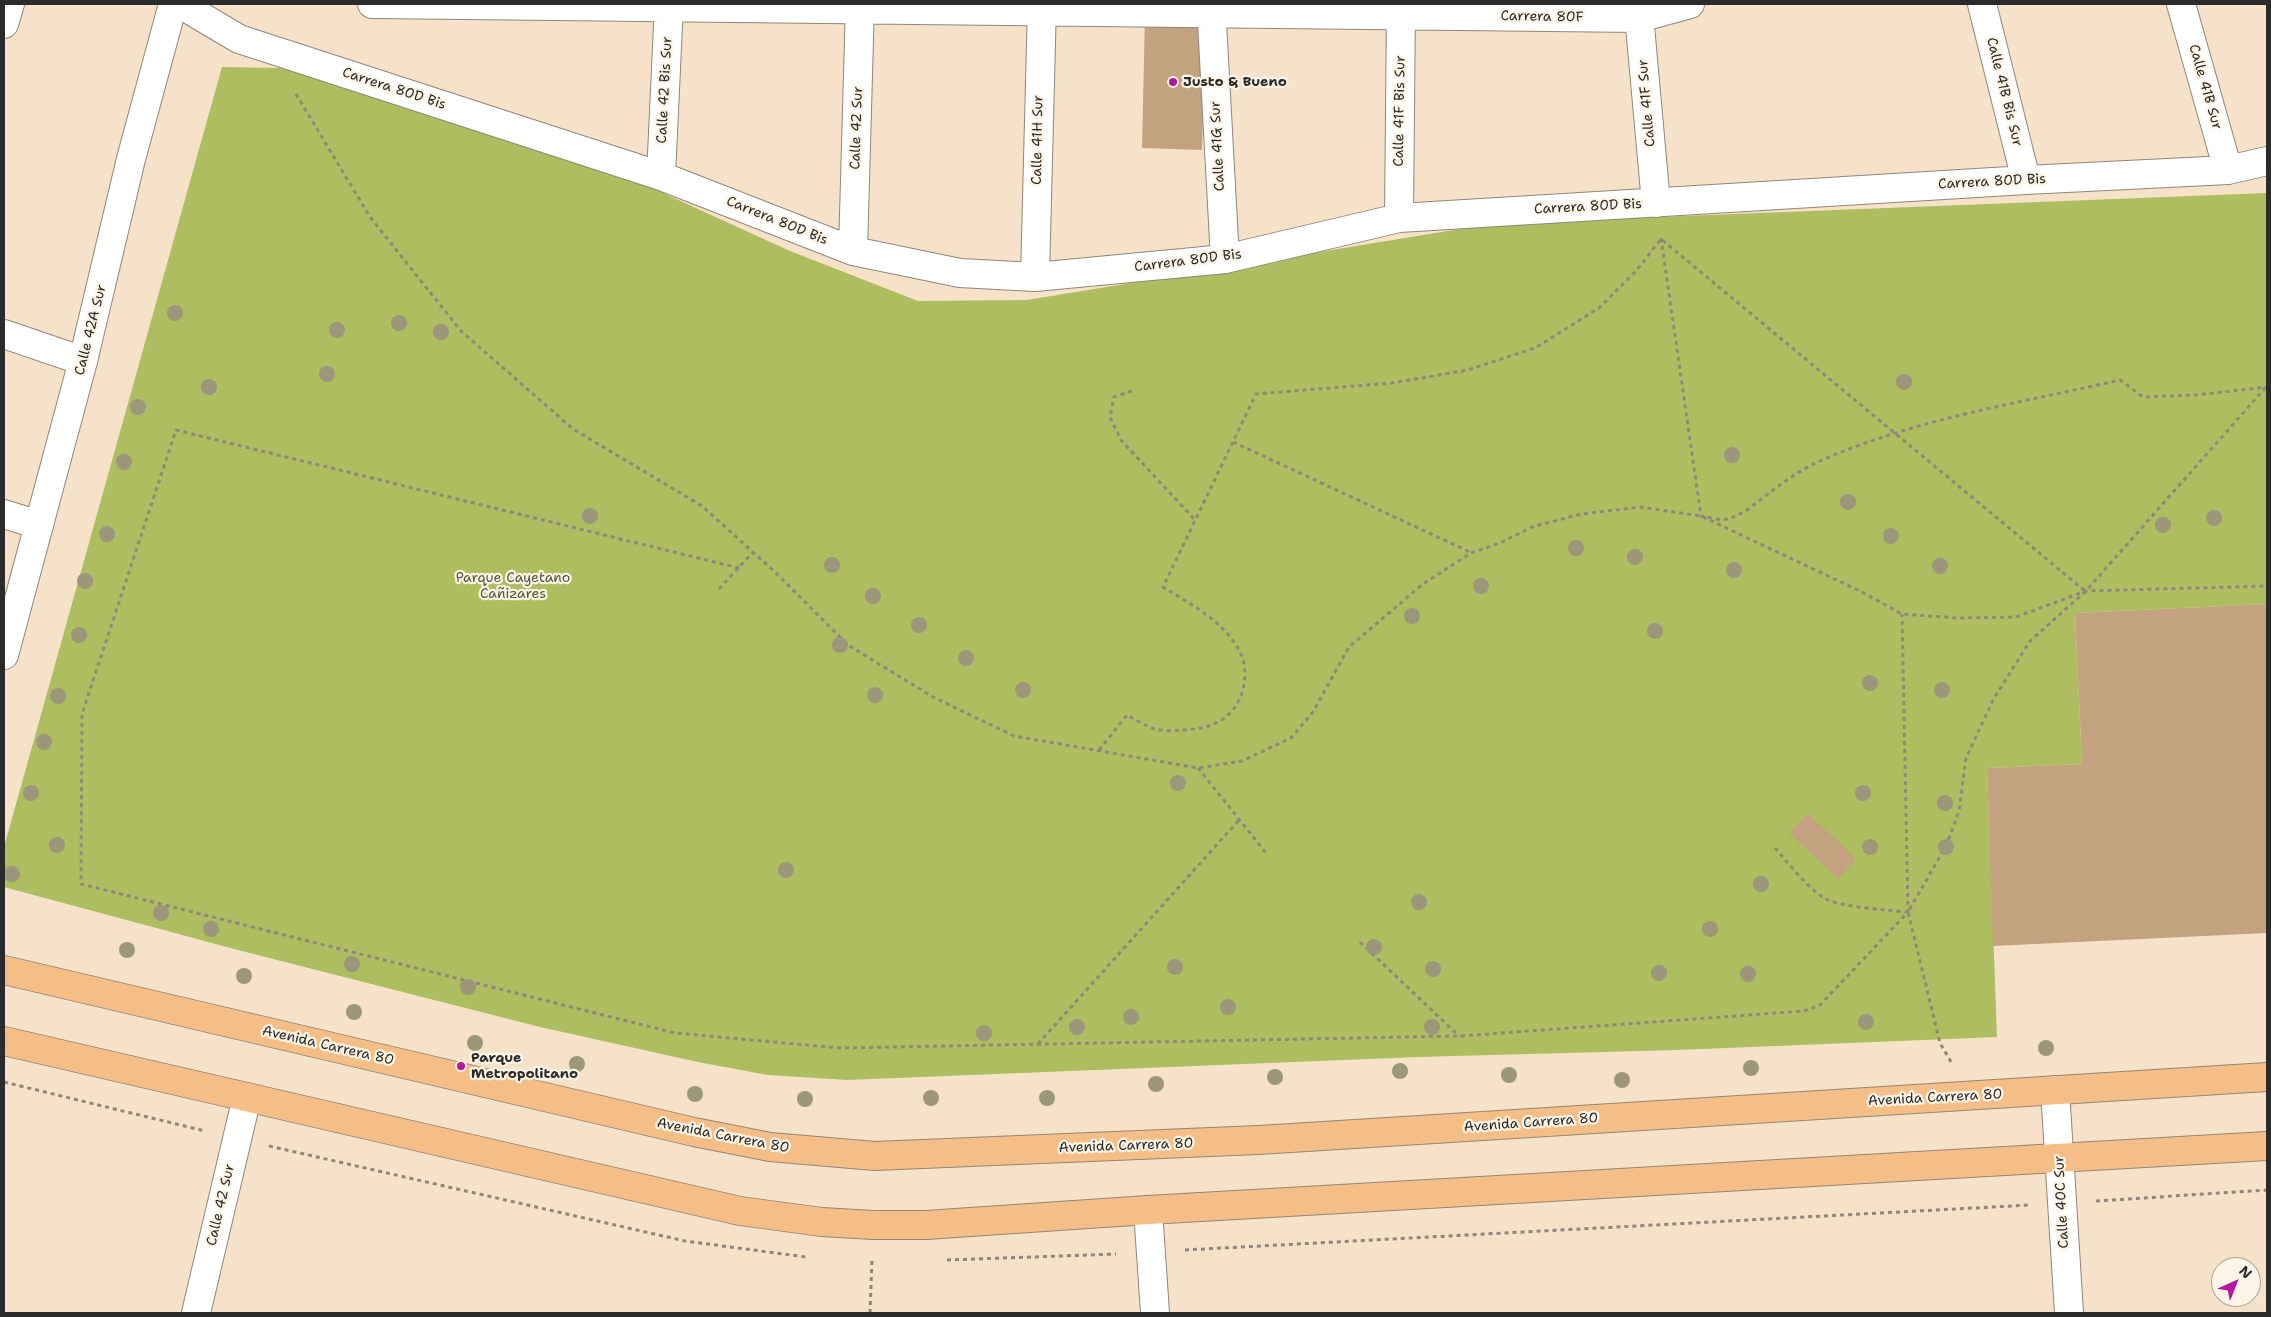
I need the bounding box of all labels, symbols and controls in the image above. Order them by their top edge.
street label: Carrera 80F [1500,8,1584,26]
street label: Calle 42 Bis Sur [654,36,676,144]
street label: Calle 41B Bis Sur [1982,36,2026,148]
street label: Calle 41B Sur [2185,42,2225,132]
street label: Calle 41F Bis Sur [1391,55,1409,167]
street label: Calle 41F Sur [1635,59,1659,147]
street label: Carrera 80D Bis [340,64,448,114]
place label: Justo & Bueno [1183,74,1287,90]
marker: Justo & Bueno [1167,76,1179,88]
street label: Calle 42 Sur [847,86,867,170]
street label: Calle 41H Sur [1029,95,1047,185]
street label: Calle 41G Sur [1207,100,1229,192]
street label: Carrera 80D Bis [1938,171,2046,193]
street label: Carrera 80D Bis [724,193,830,249]
street label: Carrera 80D Bis [1534,196,1642,218]
street label: Carrera 80D Bis [1133,246,1243,276]
street label: Calle 42A Sur [72,283,110,377]
park label: Parque Cayetano Cañizares [456,570,570,602]
street label: Avenida Carrera 80 [261,1023,395,1069]
place label: Parque Metropolitano [471,1050,578,1082]
marker: Parque Metropolitano [455,1060,467,1072]
street label: Avenida Carrera 80 [1867,1086,2003,1110]
street label: Avenida Carrera 80 [1463,1110,1599,1136]
street label: Avenida Carrera 80 [655,1115,791,1157]
street label: Avenida Carrera 80 [1058,1135,1194,1157]
street label: Calle 40C Sur [2051,1155,2073,1249]
street label: Calle 42 Sur [203,1162,239,1248]
north arrow [2211,1257,2261,1307]
text: N [2235,1262,2256,1282]

